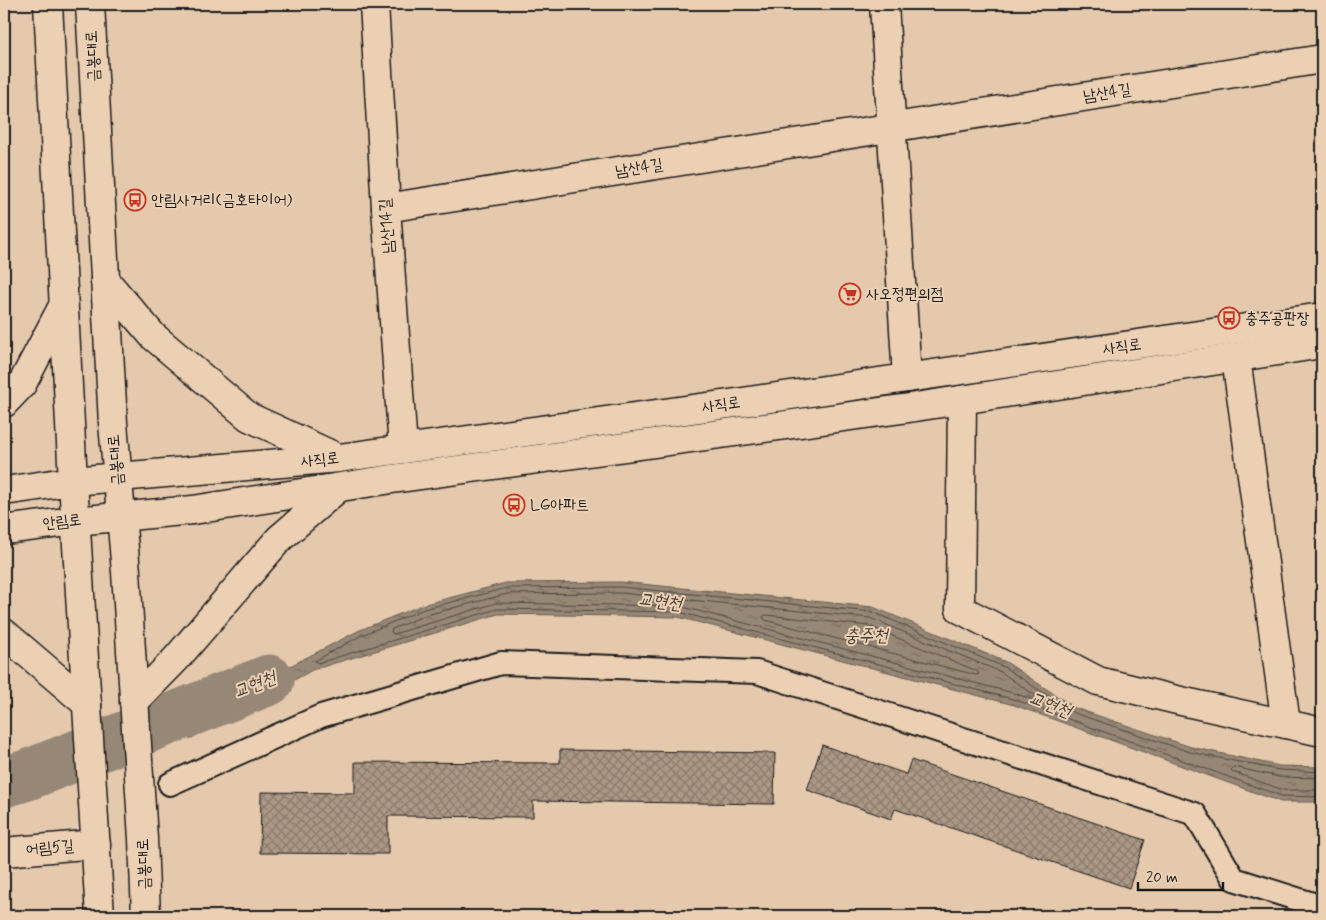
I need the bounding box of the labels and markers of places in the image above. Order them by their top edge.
bus stop icon: 안림사거리(금호타이어) [123,188,147,212]
place label: 안림사거리(금호타이어) [151,190,293,211]
supermarket icon: 사오정편의점 [838,282,862,306]
place label: 사오정편의점 [866,284,943,305]
bus stop icon: 충주공판장 [1217,306,1241,330]
place label: 충주공판장 [1245,308,1310,329]
bus stop icon: LG아파트 [502,493,526,517]
place label: LG아파트 [530,495,589,516]

